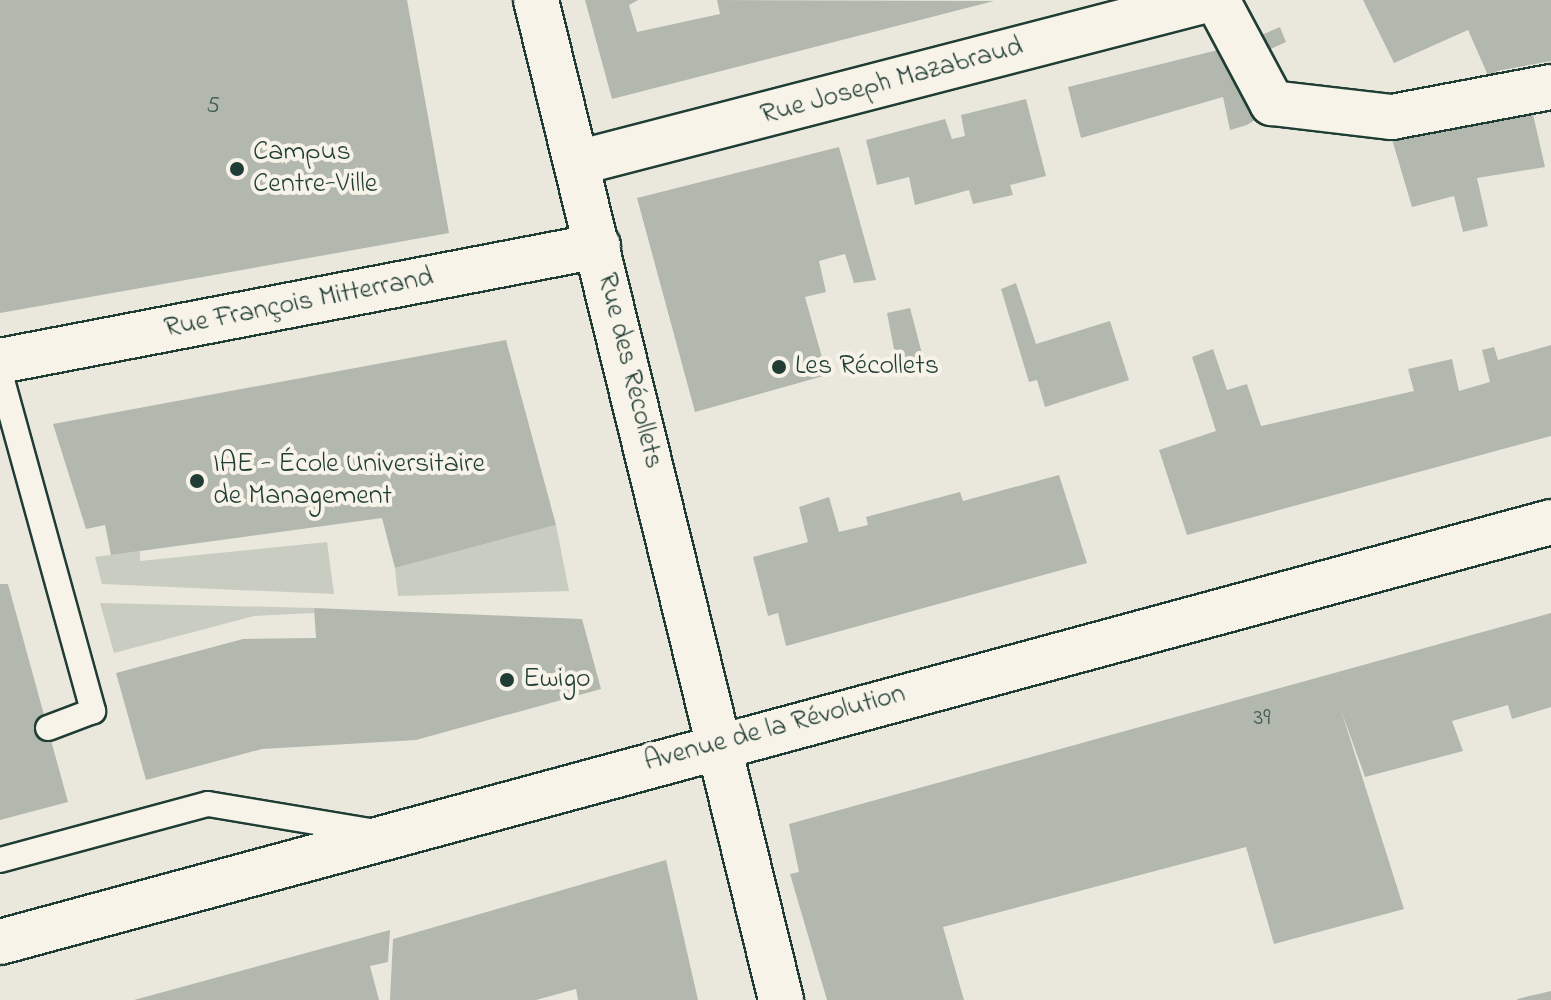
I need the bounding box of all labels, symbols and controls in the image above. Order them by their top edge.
street label: Rue Joseph Mazabraud [757,31,1027,133]
house number: 5 [206,93,220,121]
place label: Campus Centre-Ville [253,136,377,202]
marker: Campus Centre-Ville [228,160,246,178]
street label: Rue François Mitterrand [162,261,436,347]
street label: Rue des Récollets [588,270,670,472]
place label: Les Récollets [795,350,939,384]
marker: Les Récollets [770,358,788,376]
place label: IAE - École Universitaire de Management [213,448,485,514]
marker: IAE - École Universitaire de Management [188,472,206,490]
place label: Ewigo [523,663,591,697]
marker: Ewigo [498,671,516,689]
street label: Avenue de la Révolution [641,678,909,780]
house number: 39 [1253,705,1271,733]

